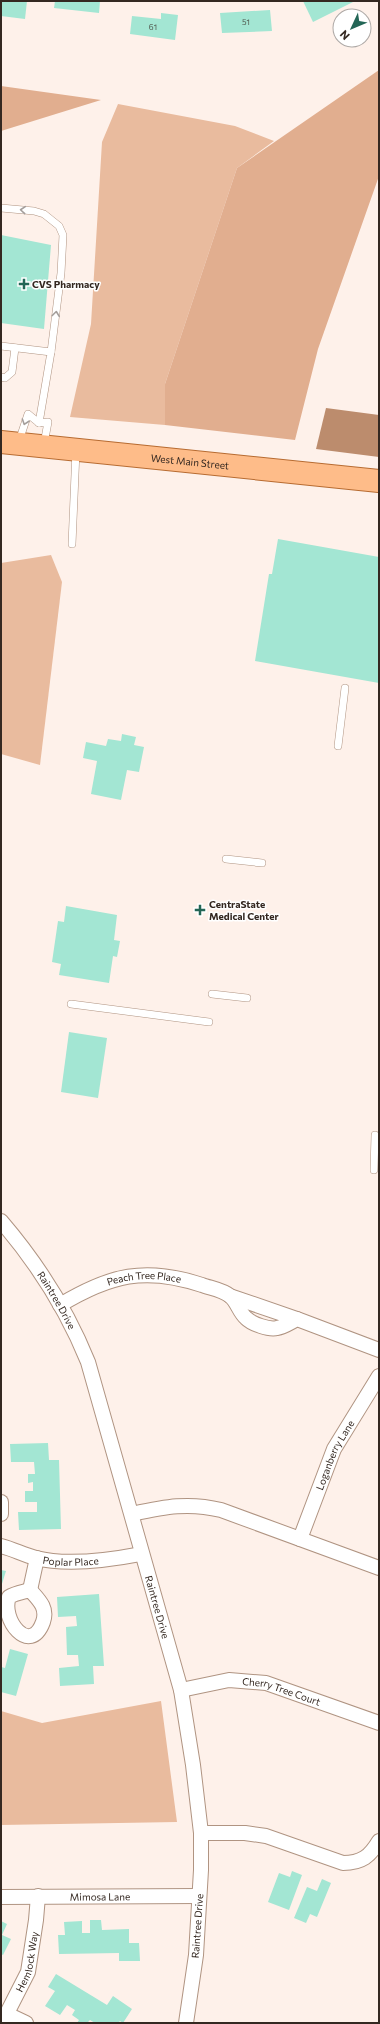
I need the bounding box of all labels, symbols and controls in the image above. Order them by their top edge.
north arrow [332,8,372,48]
house number: 51 [242,17,250,27]
house number: 61 [149,22,157,32]
text: N [337,28,352,43]
one-way arrow [20,205,26,214]
place label: CVS Pharmacy [32,278,100,290]
marker: CVS Pharmacy [19,279,29,289]
one-way arrow [51,311,60,317]
one-way arrow [21,418,30,425]
street label: West Main Street [150,451,230,472]
place label: CentraState Medical Center [209,898,279,922]
marker: CentraState Medical Center [194,904,206,916]
street label: Raintree Drive [35,1269,78,1331]
street label: Peach Tree Place [105,1269,182,1288]
street label: Loganberry Lane [313,1418,356,1492]
street label: Poplar Place [42,1554,99,1568]
street label: Raintree Drive [143,1574,172,1640]
street label: Cherry Tree Court [242,1675,322,1708]
street label: Mimosa Lane [70,1890,130,1903]
street label: Raintree Drive [189,1893,205,1959]
street label: Hemlock Way [13,1931,40,1994]

